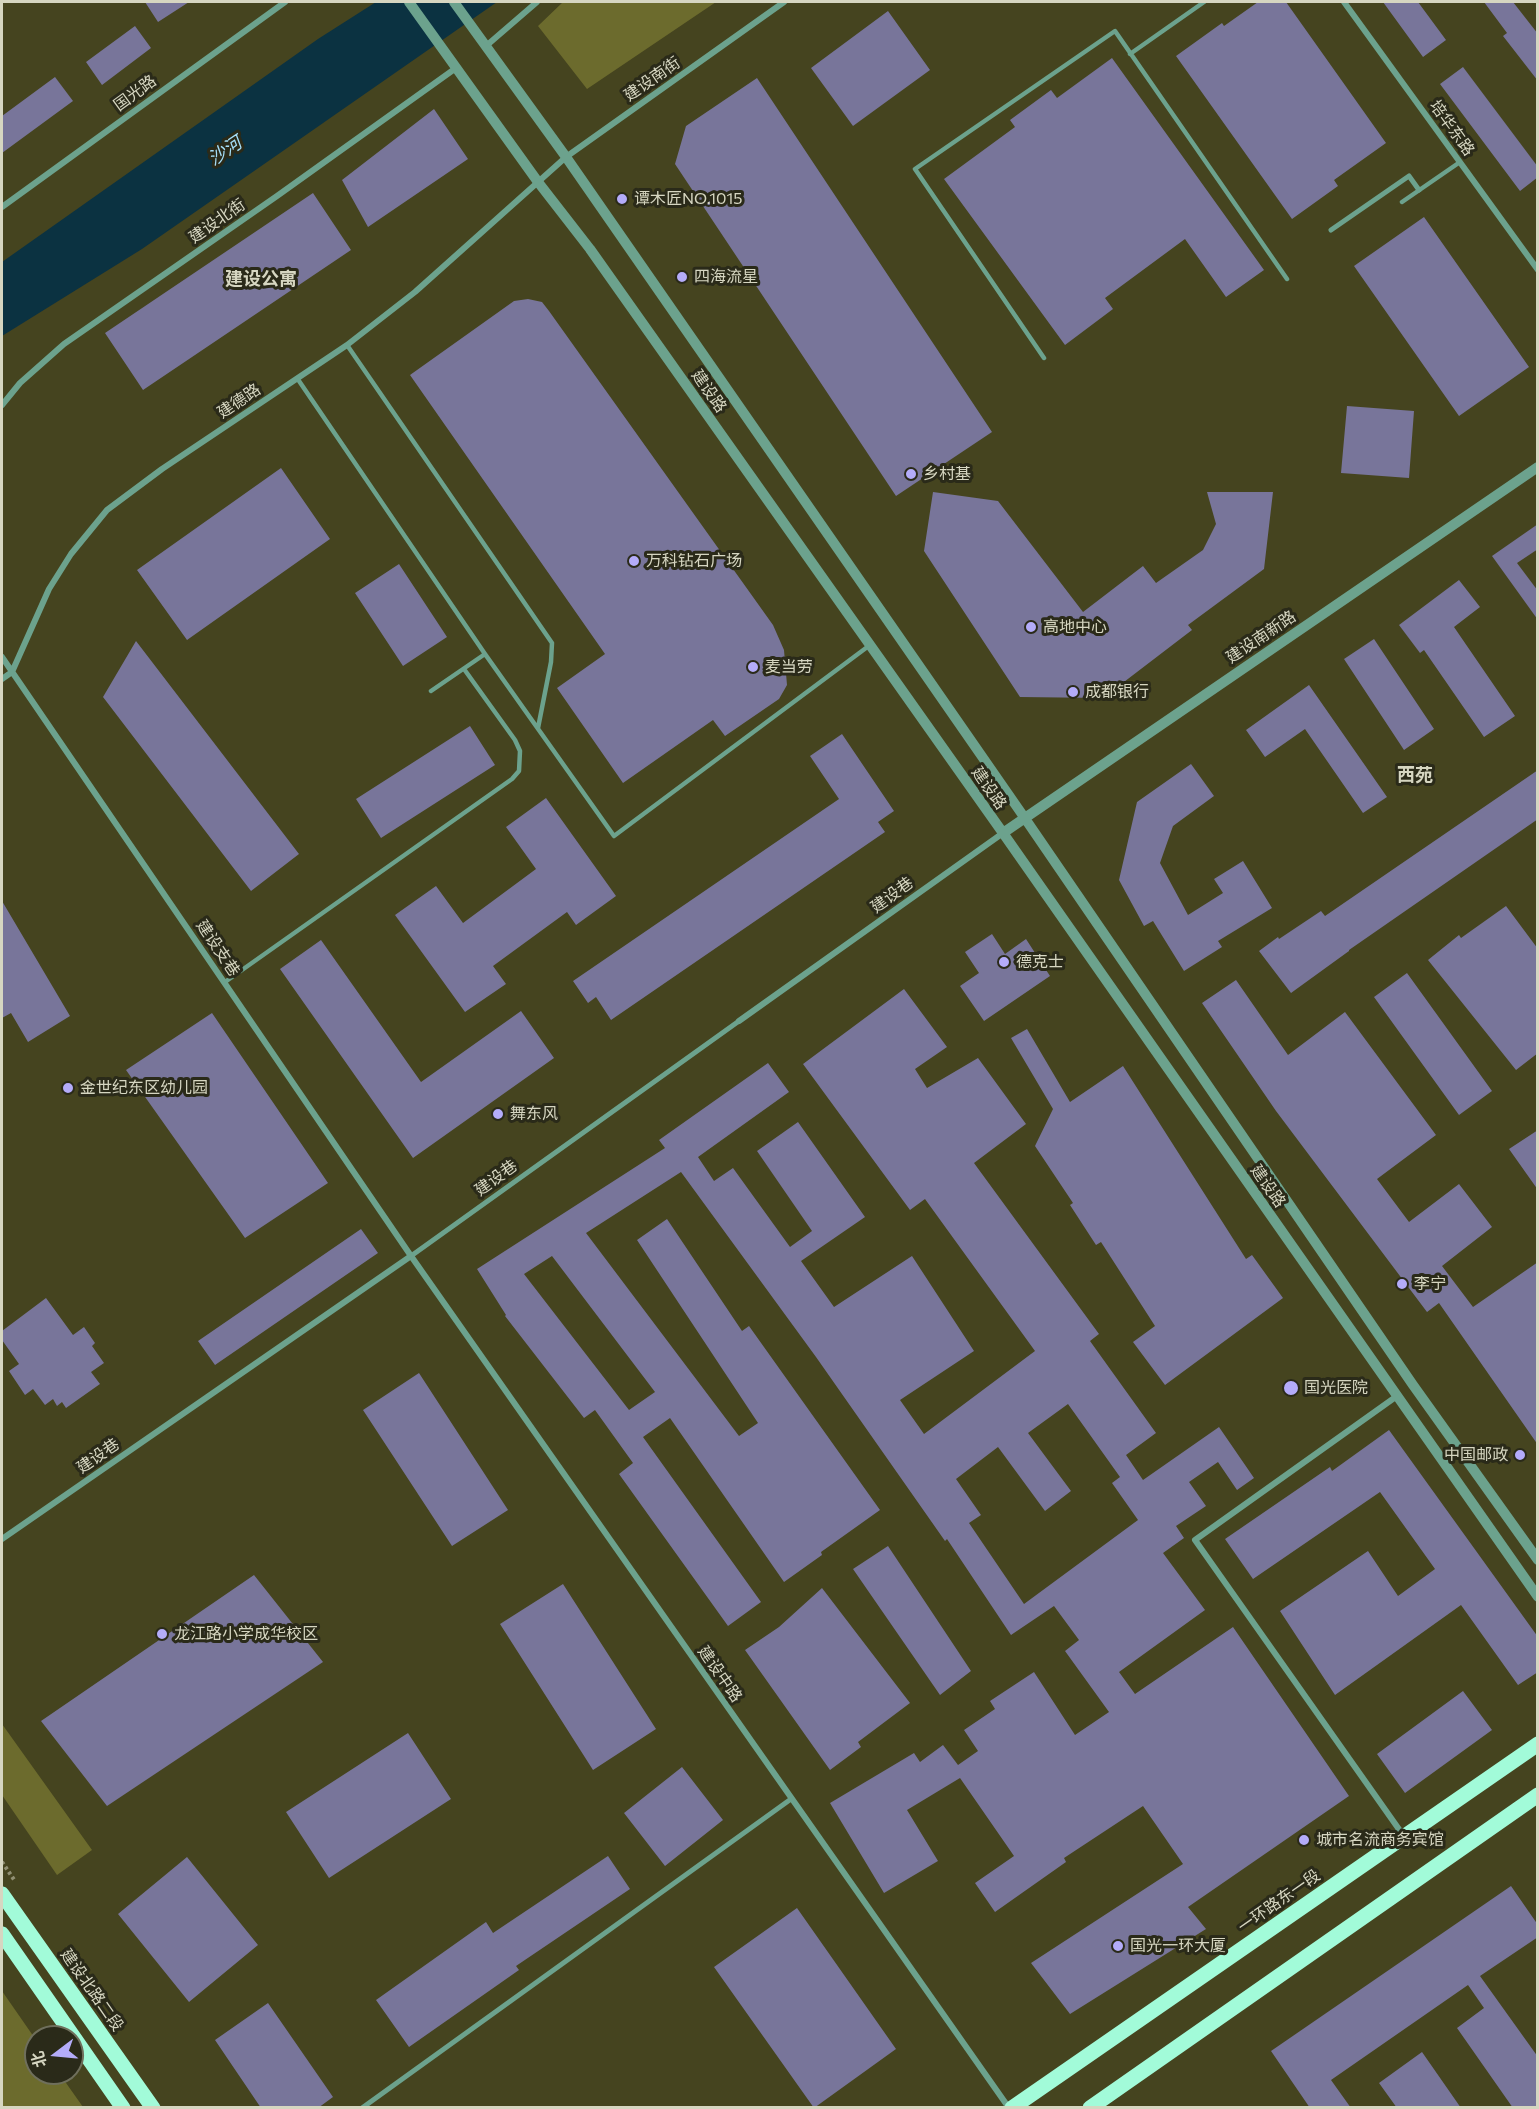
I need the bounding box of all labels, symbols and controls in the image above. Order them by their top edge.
street label: 建设南街 [620,53,684,105]
street label: 国光路 [110,71,160,115]
street label: 培华东路 [1425,96,1479,160]
water label: 沙河 [204,132,246,170]
place label: 谭木匠NO.1015 [634,189,743,209]
marker: 谭木匠NO.1015 [615,192,629,206]
street label: 建设北街 [185,195,249,247]
place label: 四海流星 [694,267,758,287]
district label: 建设公寓 [225,268,297,290]
marker: 四海流星 [675,270,689,284]
street label: 建设路 [687,366,731,416]
street label: 建德路 [214,380,264,422]
place label: 乡村基 [923,464,971,484]
marker: 乡村基 [904,467,918,481]
place label: 万科钻石广场 [646,551,742,571]
marker: 万科钻石广场 [627,554,641,568]
street label: 建设南新路 [1222,607,1300,667]
place label: 高地中心 [1043,617,1107,637]
marker: 高地中心 [1024,620,1038,634]
place label: 麦当劳 [765,657,813,677]
marker: 麦当劳 [746,660,760,674]
place label: 成都银行 [1085,682,1149,702]
marker: 成都银行 [1066,685,1080,699]
street label: 建设路 [967,763,1011,813]
district label: 西苑 [1397,764,1433,786]
street label: 建设巷 [867,873,917,917]
street label: 建设支巷 [192,916,244,980]
place label: 德克士 [1016,952,1064,972]
marker: 德克士 [997,955,1011,969]
place label: 金世纪东区幼儿园 [80,1078,208,1098]
marker: 金世纪东区幼儿园 [61,1081,75,1095]
place label: 舞东风 [510,1104,558,1124]
marker: 舞东风 [491,1107,505,1121]
street label: 建设巷 [471,1156,521,1200]
street label: 建设路 [1246,1161,1290,1211]
place label: 李宁 [1414,1274,1446,1294]
marker: 李宁 [1395,1277,1409,1291]
place label: 国光医院 [1304,1378,1368,1398]
marker: 国光医院 [1282,1379,1300,1397]
street label: 建设巷 [73,1434,123,1478]
place label: 中国邮政 [1444,1445,1508,1465]
marker: 中国邮政 [1513,1448,1527,1462]
place label: 龙江路小学成华校区 [174,1624,318,1644]
marker: 龙江路小学成华校区 [155,1627,169,1641]
street label: 建设中路 [694,1642,746,1706]
place label: 城市名流商务宾馆 [1316,1830,1444,1850]
marker: 城市名流商务宾馆 [1297,1833,1311,1847]
street label: 一环路东一段 [1234,1866,1324,1936]
place label: 国光一环大厦 [1130,1936,1226,1956]
marker: 国光一环大厦 [1111,1939,1125,1953]
street label: 建设北路二段 [57,1945,127,2035]
north arrow [24,2025,84,2085]
text: 北 [27,2049,49,2070]

